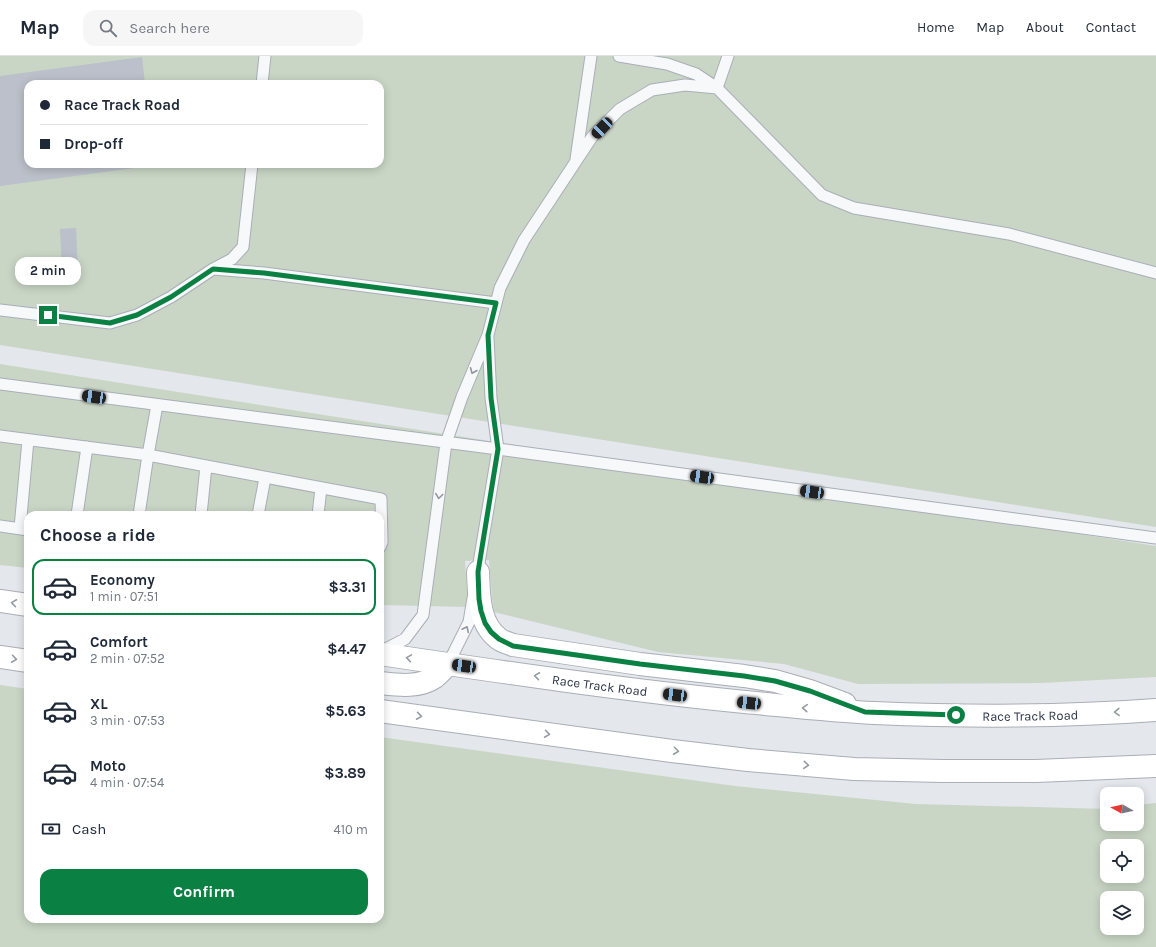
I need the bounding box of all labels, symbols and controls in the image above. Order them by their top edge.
search box [83,10,363,46]
text: Map [20,17,59,39]
icon: search [97,17,119,39]
text: Search here [129,19,210,37]
text: Home [917,19,954,36]
text: Map [976,19,1004,36]
text: About [1026,19,1064,36]
text: Contact [1086,19,1136,36]
text: Race Track Road [64,96,180,114]
car [589,115,615,141]
text: Drop-off [64,135,123,153]
callout: 2 min [15,257,81,285]
text: 2 min [30,263,66,278]
route end [39,306,57,324]
one-way arrow [470,367,478,374]
car [81,389,107,405]
car [689,469,715,485]
car [799,484,825,500]
one-way arrow [435,492,444,499]
text: Choose a ride [40,524,155,546]
icon: car [42,569,78,605]
text: Economy [90,571,155,589]
text: $3.31 [328,578,366,596]
text: 1 min · 07:51 [90,589,158,604]
one-way arrow [11,599,17,608]
one-way arrow [461,626,469,633]
icon: car [42,631,78,667]
text: Comfort [90,633,148,651]
text: $4.47 [327,640,366,658]
text: 2 min · 07:52 [90,651,165,666]
one-way arrow [11,654,17,663]
one-way arrow [405,654,412,663]
car [451,658,477,674]
one-way arrow [534,672,540,681]
street label: Race Track Road [551,672,648,699]
car [662,688,688,702]
icon: car [42,693,78,729]
text: XL [90,695,108,713]
car [736,696,762,710]
text: $5.63 [325,702,366,720]
one-way arrow [802,703,808,712]
route start [947,706,965,724]
street label: Race Track Road [982,707,1079,724]
one-way arrow [1114,708,1120,717]
one-way arrow [416,711,422,720]
text: 3 min · 07:53 [90,713,165,728]
one-way arrow [544,729,550,738]
one-way arrow [673,746,679,755]
icon: car [42,755,78,791]
text: Moto [90,757,126,775]
one-way arrow [802,760,809,769]
text: $3.89 [324,764,366,782]
text: 4 min · 07:54 [90,775,164,790]
north arrow [1100,787,1144,831]
map controls [1100,787,1144,935]
icon: cash [40,818,62,840]
text: Cash [72,820,106,838]
text: 410 m [333,822,368,837]
button: locate [1100,839,1144,883]
button: Confirm [40,869,368,915]
button: layers [1100,891,1144,935]

